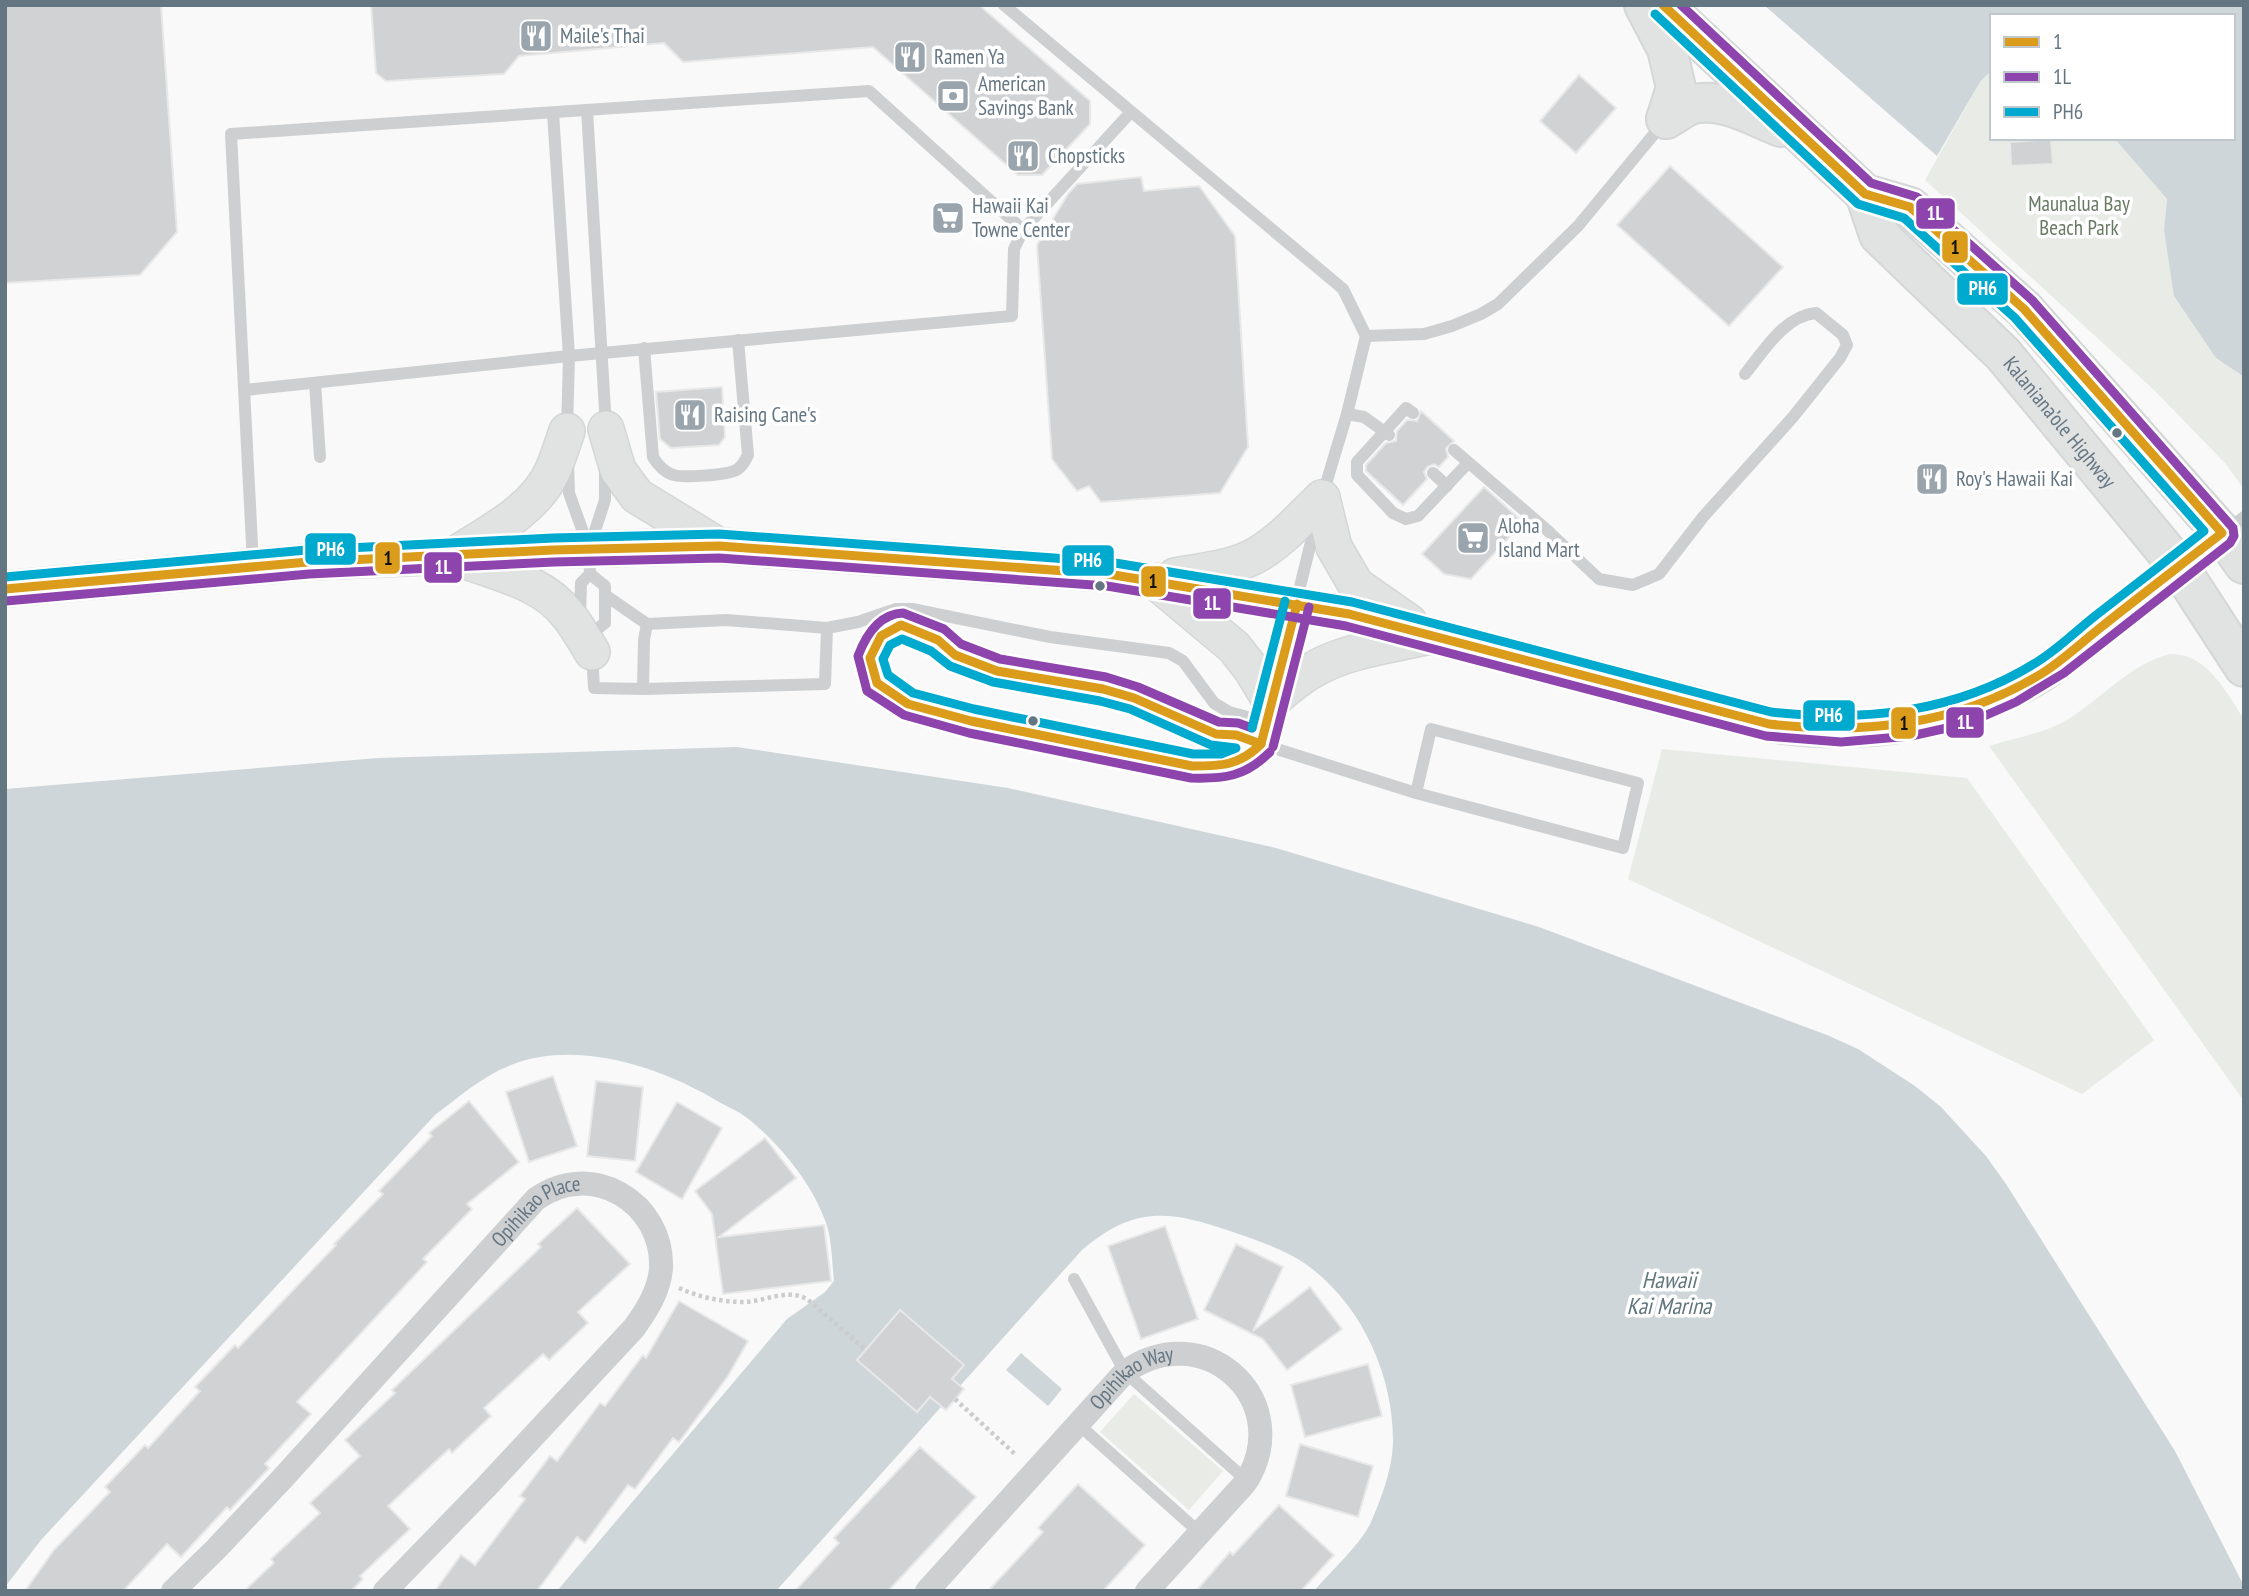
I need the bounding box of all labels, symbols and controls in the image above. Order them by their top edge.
legend [1990,14,2235,140]
restaurant icon: Maile's Thai [517,17,555,55]
place label: Maile's Thai [560,22,645,49]
text: 1 [2053,28,2062,55]
restaurant icon: Ramen Ya [891,38,929,76]
place label: Ramen Ya [934,43,1005,70]
text: 1L [2053,63,2071,90]
place label: American Savings Bank [978,70,1074,121]
bank icon: American Savings Bank [934,77,972,115]
text: PH6 [2053,98,2083,125]
restaurant icon: Chopsticks [1004,137,1042,175]
place label: Chopsticks [1048,142,1125,169]
park label: Maunalua Bay Beach Park [2028,190,2130,241]
place label: Hawaii Kai Towne Center [972,192,1070,243]
line badge: 1L [1915,197,1956,230]
supermarket icon: Hawaii Kai Towne Center [929,199,967,237]
text: 1L [1926,201,1944,225]
line badge: 1 [1941,230,1969,264]
text: 1 [1950,235,1960,259]
line badge: PH6 [1956,272,2009,306]
text: PH6 [1969,276,1997,300]
street label: Kalaniana’ole Highway [1998,351,2122,494]
restaurant icon: Raising Cane's [671,396,709,434]
place label: Raising Cane's [714,401,817,428]
unlabelled marker [2110,426,2124,440]
restaurant icon: Roy's Hawaii Kai [1913,460,1951,498]
place label: Roy's Hawaii Kai [1956,465,2073,492]
place label: Aloha Island Mart [1498,512,1580,563]
supermarket icon: Aloha Island Mart [1454,519,1492,557]
line badge: PH6 [304,532,357,566]
text: PH6 [317,537,345,561]
line badge: 1 [374,541,401,575]
line badge: PH6 [1061,544,1115,577]
text: 1 [383,546,393,570]
text: PH6 [1074,548,1102,572]
line badge: 1L [423,551,463,584]
text: 1L [434,555,452,579]
line badge: 1 [1140,565,1167,598]
text: 1 [1148,569,1158,593]
unlabelled marker [1093,579,1107,593]
line badge: 1L [1192,587,1232,620]
text: 1L [1203,591,1221,615]
line badge: PH6 [1802,699,1856,732]
text: PH6 [1815,703,1843,727]
line badge: 1 [1890,706,1917,740]
line badge: 1L [1945,706,1985,739]
text: 1L [1956,710,1974,734]
text: 1 [1899,711,1909,735]
unlabelled marker [1026,714,1040,728]
street label: Opihikao Place [485,1170,581,1252]
water label: Hawaii Kai Marina [1627,1265,1713,1320]
street label: Opihikao Way [1083,1340,1175,1415]

